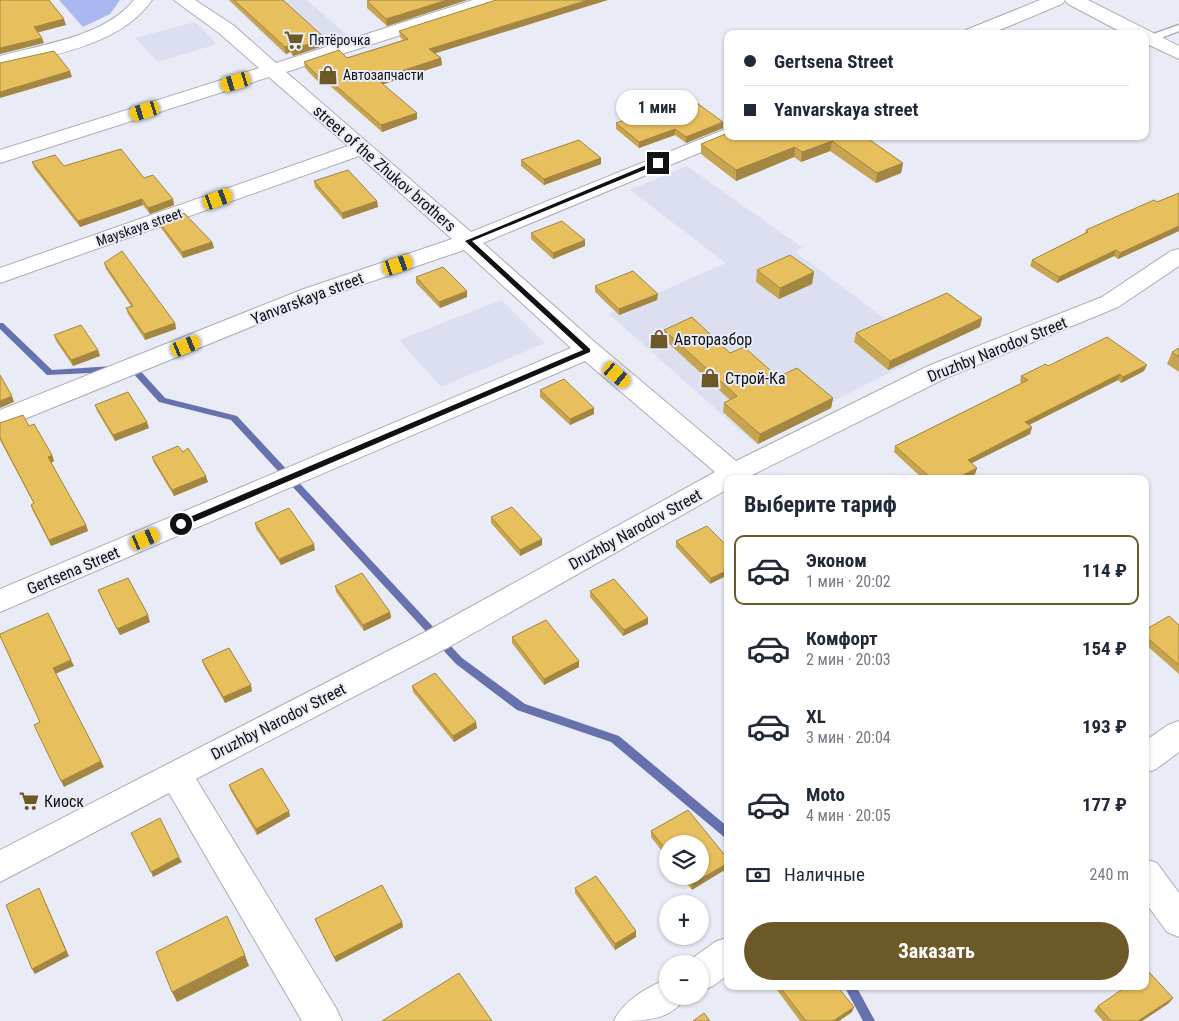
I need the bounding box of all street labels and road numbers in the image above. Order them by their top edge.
street label: street of the Zhukov brothers [309,101,460,236]
street label: Mayskaya street [94,205,184,249]
street label: Yanvarskaya street [248,268,366,329]
street label: Druzhby Narodov Street [925,313,1070,386]
street label: Druzhby Narodov Street [566,485,705,574]
street label: Gertsena Street [24,542,122,598]
street label: Druzhby Narodov Street [208,679,349,764]

